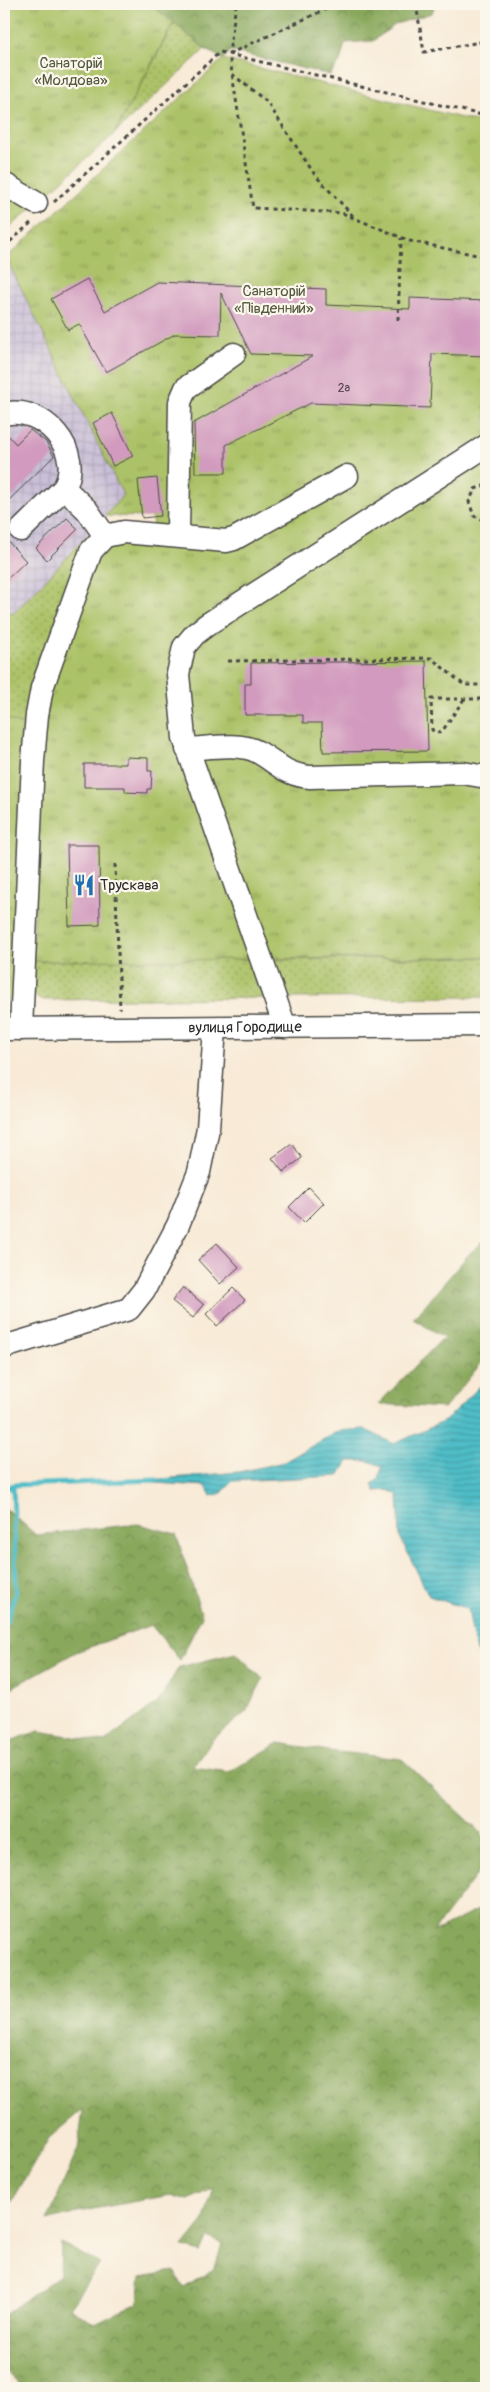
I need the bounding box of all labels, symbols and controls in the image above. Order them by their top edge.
park label: Санаторій «Молдова» [34,54,108,90]
park label: Санаторій «Південний» [234,282,314,318]
house number: 2а [338,381,351,396]
restaurant icon: Трускава [71,872,97,898]
place label: Трускава [100,876,159,895]
street label: вулиця Городище [188,1018,303,1037]

